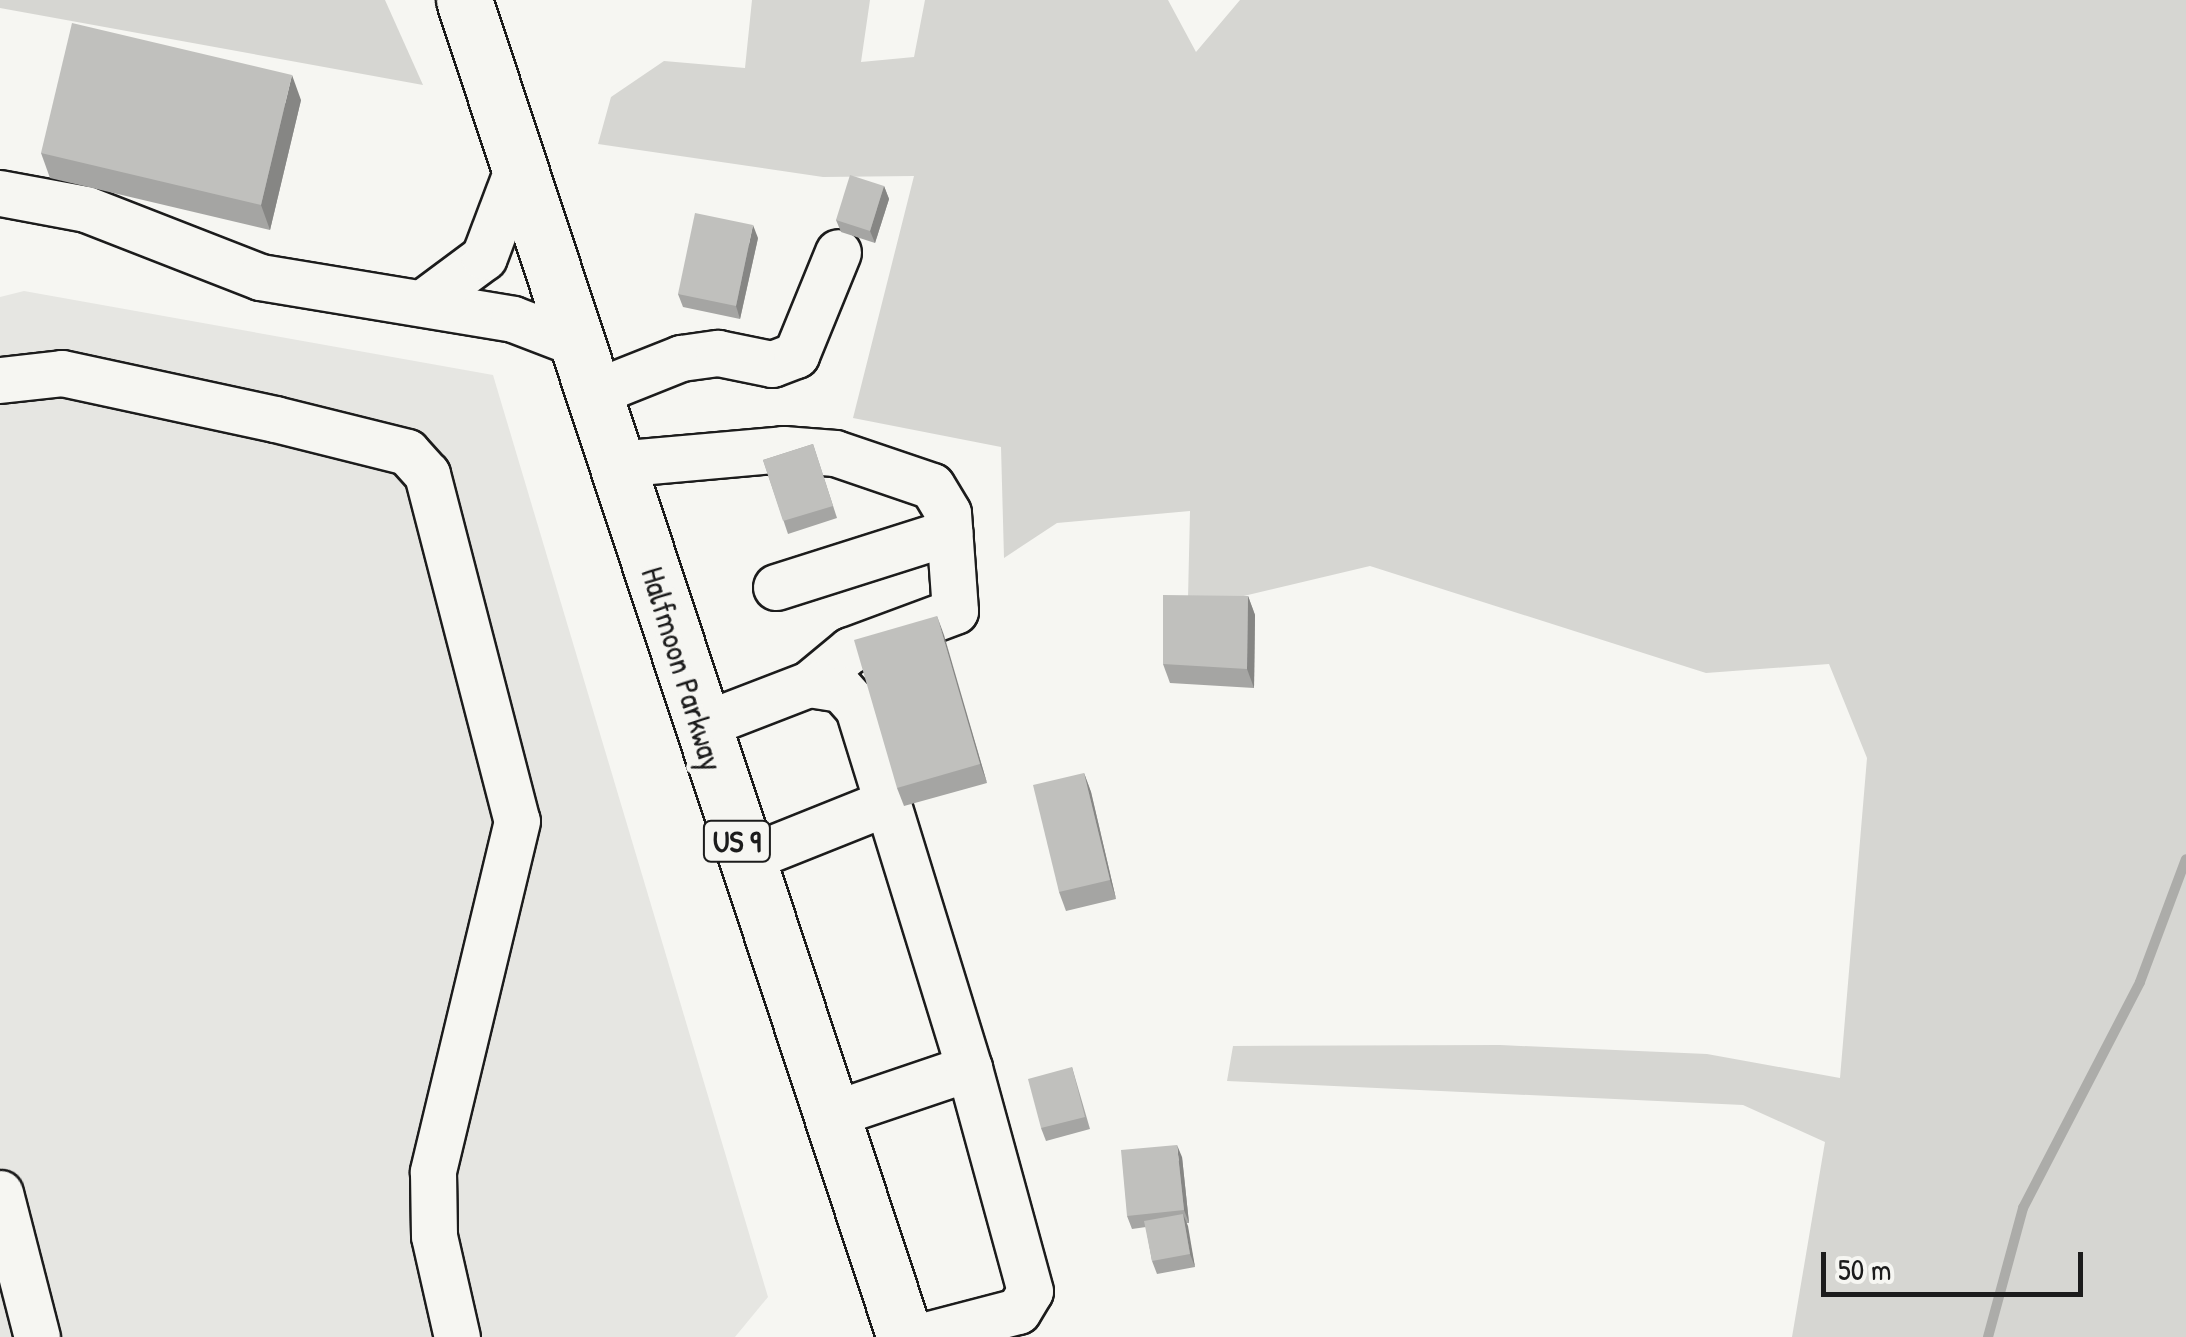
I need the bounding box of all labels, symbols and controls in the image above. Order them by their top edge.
street label: Halfmoon Parkway [633,562,731,776]
road number: US 9 [702,816,772,866]
scale bar [1826,1232,2088,1294]
text: 50 m [1838,1249,1891,1289]

